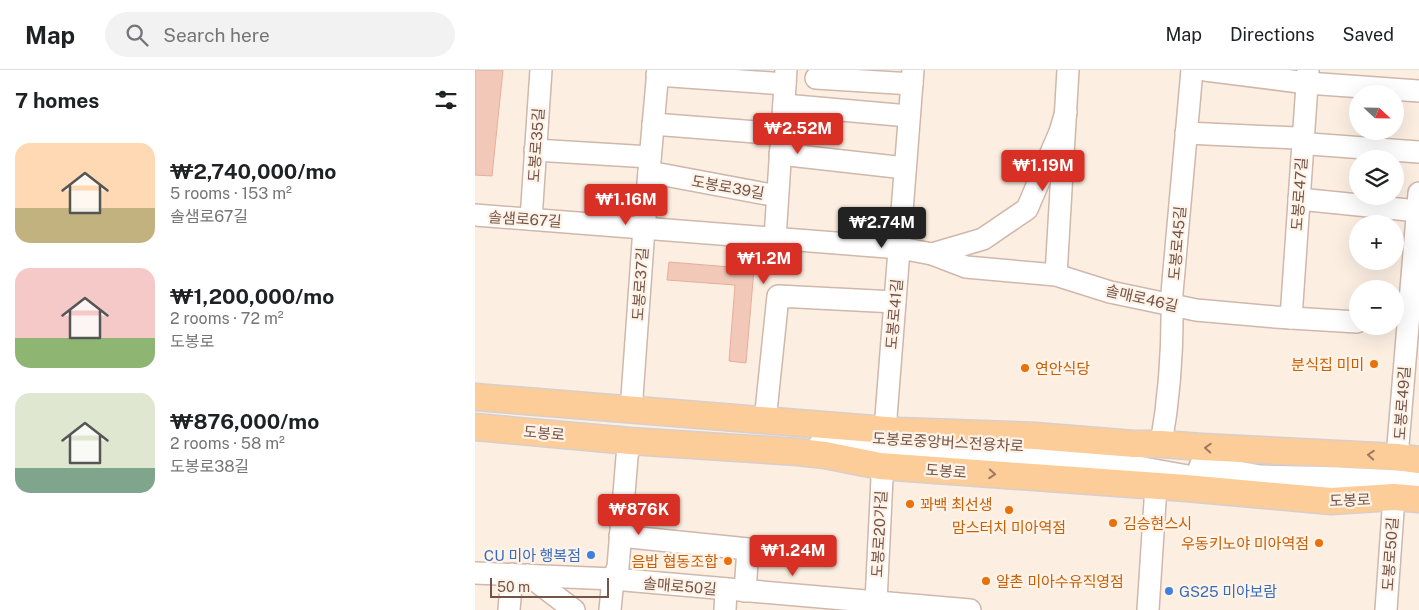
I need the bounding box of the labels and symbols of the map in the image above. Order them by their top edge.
north arrow [1349,85,1404,140]
street label: 도봉로35길 [525,107,547,183]
pin: ₩2.52M [757,112,839,155]
pin: ₩1.19M [1002,150,1084,192]
street label: 도봉로47길 [1288,157,1310,231]
street label: 도봉로39길 [690,172,766,202]
pin: ₩1.16M [585,184,667,226]
street label: 도봉로45길 [1165,205,1189,281]
pin: ₩2.74M [841,206,923,249]
street label: 솔샘로67길 [488,208,562,230]
pin: ₩1.2M [729,242,799,285]
street label: 도봉로37길 [629,247,651,321]
street label: 도봉로41길 [882,278,906,350]
street label: 솔매로46길 [1104,281,1180,315]
place label: 분식집 미미 [1291,356,1364,373]
marker: 분식집 미미 [1368,358,1380,370]
place label: 연안식당 [1035,360,1090,377]
marker: 연안식당 [1019,362,1031,374]
street label: 도봉로49길 [1391,365,1413,441]
street label: 도봉로 [523,423,565,443]
street label: 도봉로중앙버스전용차로 [872,430,1024,454]
one-way arrow [1204,442,1212,453]
one-way arrow [1366,450,1374,461]
street label: 도봉로 [925,461,967,481]
one-way arrow [988,469,996,480]
street label: 도봉로20가길 [868,490,890,578]
street label: 도봉로 [1329,491,1371,509]
pin: ₩876K [604,494,674,536]
place label: 꽈백 최선생 [920,496,993,513]
marker: 꽈백 최선생 [904,498,916,510]
marker: 맘스터치 미아역점 [1003,504,1015,516]
place label: 김승현스시 [1123,515,1192,532]
street label: 도봉로50길 [1379,516,1401,592]
marker: 김승현스시 [1107,517,1119,529]
place label: 맘스터치 미아역점 [952,519,1066,536]
pin: ₩1.24M [752,534,834,577]
place label: 우동키노야 미아역점 [1181,535,1309,552]
marker: 우동키노야 미아역점 [1313,537,1325,549]
place label: CU 미아 행복점 [484,547,581,564]
marker: CU 미아 행복점 [585,549,597,561]
place label: 음밥 협동조합 [632,553,718,570]
marker: 음밥 협동조합 [722,555,734,567]
place label: 알촌 미아수유직영점 [996,573,1124,590]
street label: 솔매로50길 [642,574,718,598]
scale bar [490,575,609,598]
marker: 알촌 미아수유직영점 [980,575,992,587]
place label: GS25 미아보람 [1179,583,1278,600]
marker: GS25 미아보람 [1163,585,1175,597]

